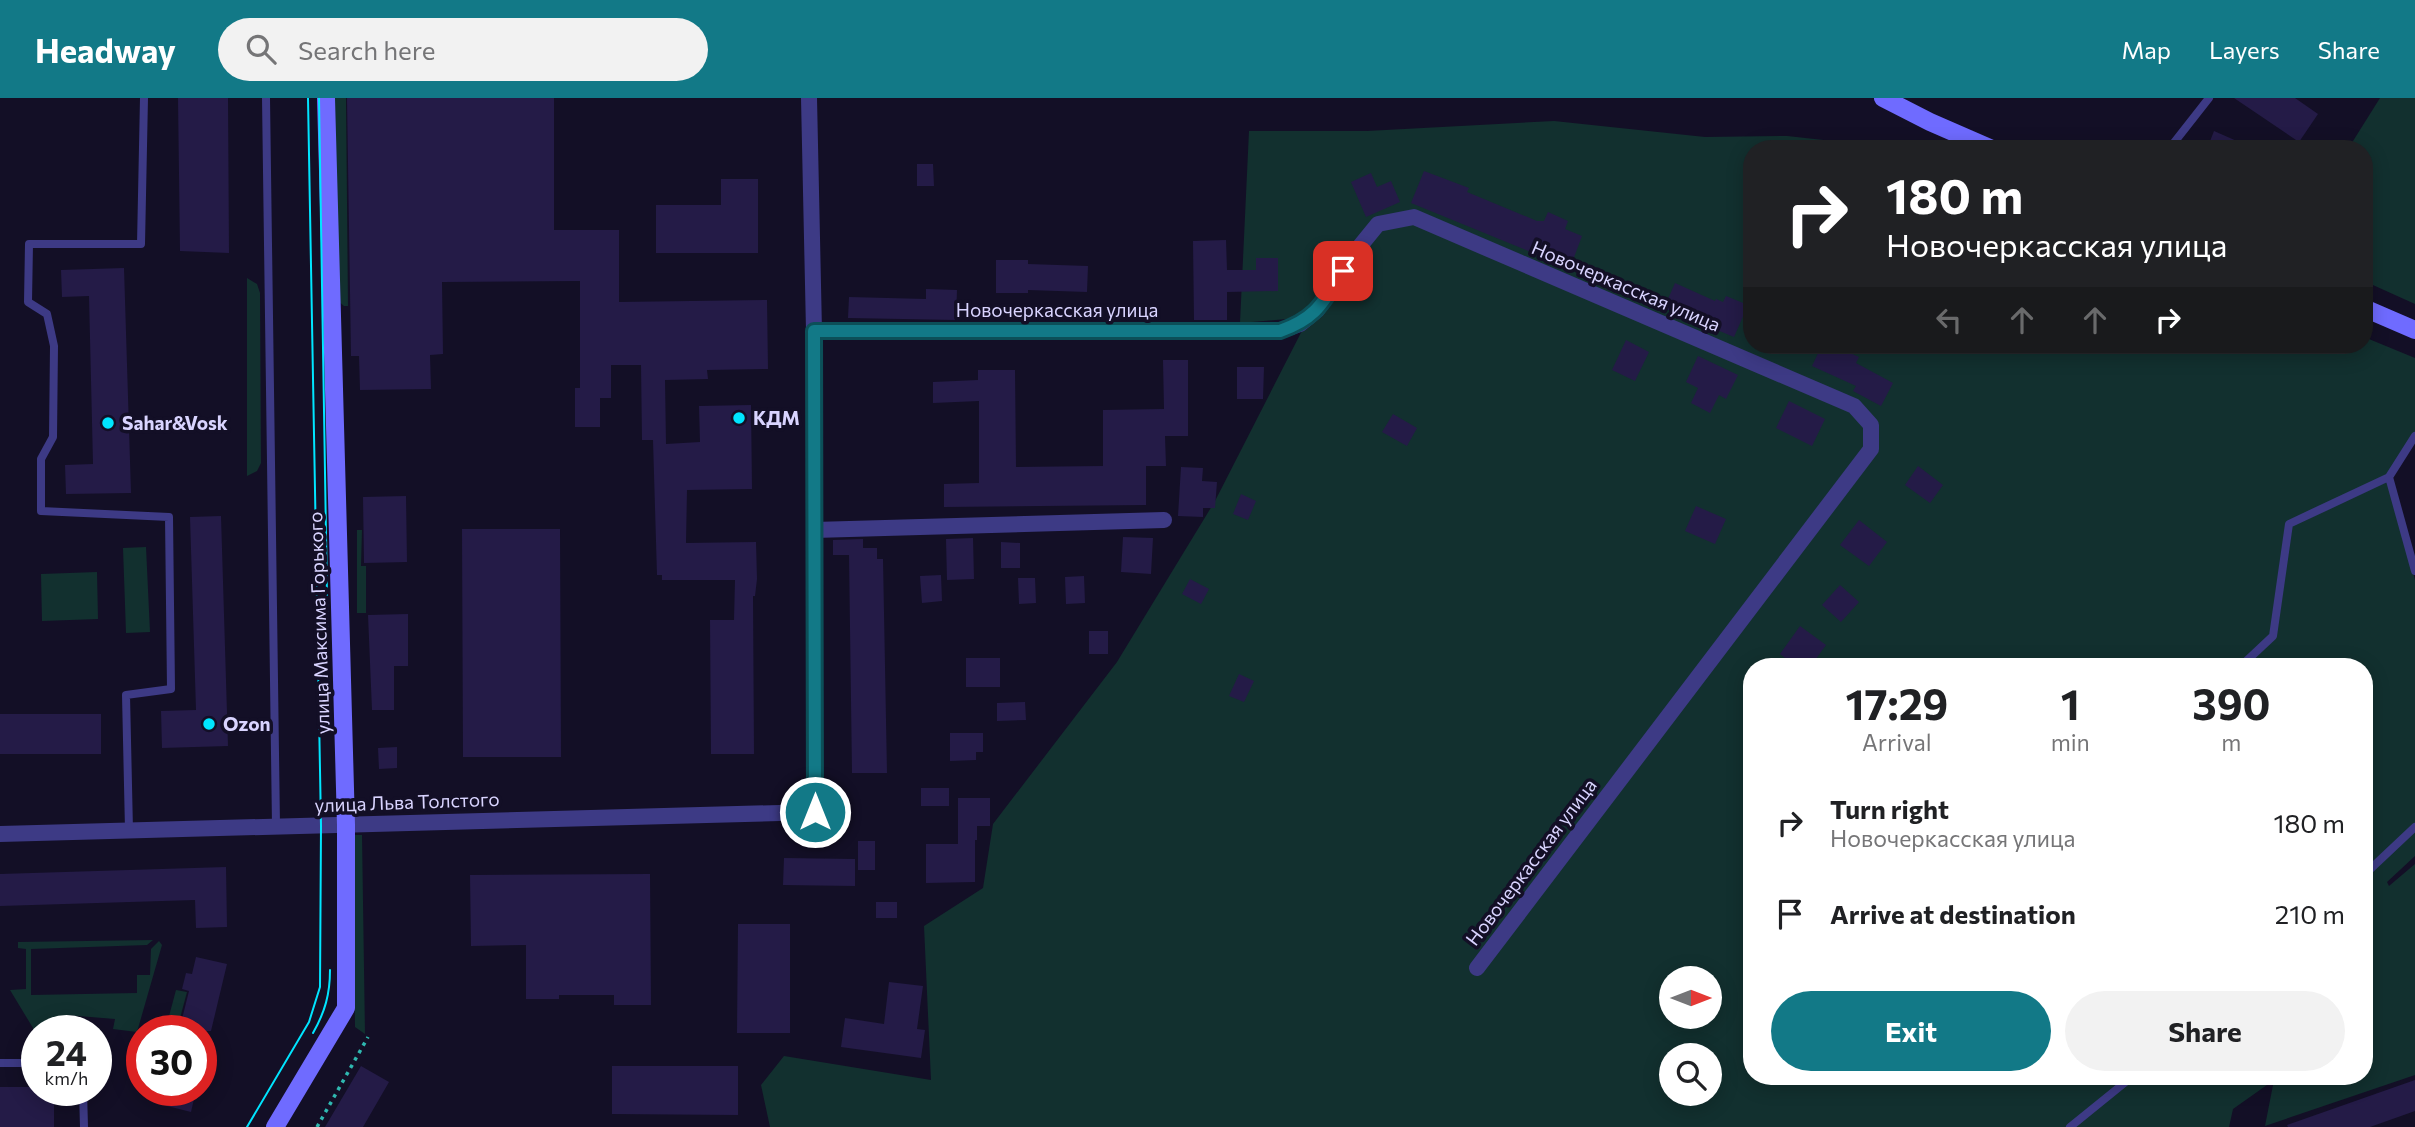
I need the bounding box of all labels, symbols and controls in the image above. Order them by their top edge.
search box [218,18,708,81]
text: Headway [35,29,176,70]
icon: search [242,30,280,68]
text: Search here [298,34,436,65]
text: Map [2122,35,2171,64]
text: Layers [2209,35,2280,64]
text: Share [2318,35,2380,64]
text: 180 m [1886,164,2023,224]
icon: right [1771,168,1862,259]
text: Новочеркасская улица [1886,224,2227,264]
street label: Новочеркасская улица [1528,235,1724,336]
pin [1313,241,1373,301]
icon: arrive [1324,252,1362,290]
street label: Новочеркасская улица [956,298,1158,321]
icon: left [1930,301,1968,339]
icon: ahead [2003,301,2041,339]
icon: ahead [2076,301,2114,339]
icon: right [2149,301,2187,339]
place label: КДМ [753,406,800,429]
marker: КДМ [731,410,747,426]
place label: Sahar&Vosk [122,411,228,434]
marker: Sahar&Vosk [100,415,116,431]
street label: улица Максима Горького [303,511,334,735]
text: 17:29 [1845,677,1948,729]
text: 1 [2061,677,2080,729]
text: 390 [2192,677,2271,729]
place label: Ozon [223,712,271,735]
marker: Ozon [201,716,217,732]
text: Arrival [1862,728,1932,756]
text: min [2051,728,2090,756]
text: m [2221,728,2241,756]
street label: Новочеркасская улица [1460,774,1601,950]
position arrow [778,775,852,849]
street label: улица Льва Толстого [314,787,500,816]
text: Turn right [1830,793,1949,824]
icon: right [1771,804,1809,842]
text: 180 m [2273,807,2345,838]
text: Новочеркасская улица [1830,824,2075,852]
icon: arrive [1771,895,1809,933]
text: Arrive at destination [1830,898,2076,929]
text: 210 m [2275,898,2345,929]
north arrow [1659,966,1722,1029]
map controls [1659,966,1722,1106]
button: Exit [1771,991,2051,1071]
button: Share [2065,991,2345,1071]
speed limit sign: 30 [126,1015,217,1106]
text: 24 [46,1030,87,1073]
button: search [1659,1043,1722,1106]
text: km/h [45,1067,88,1089]

